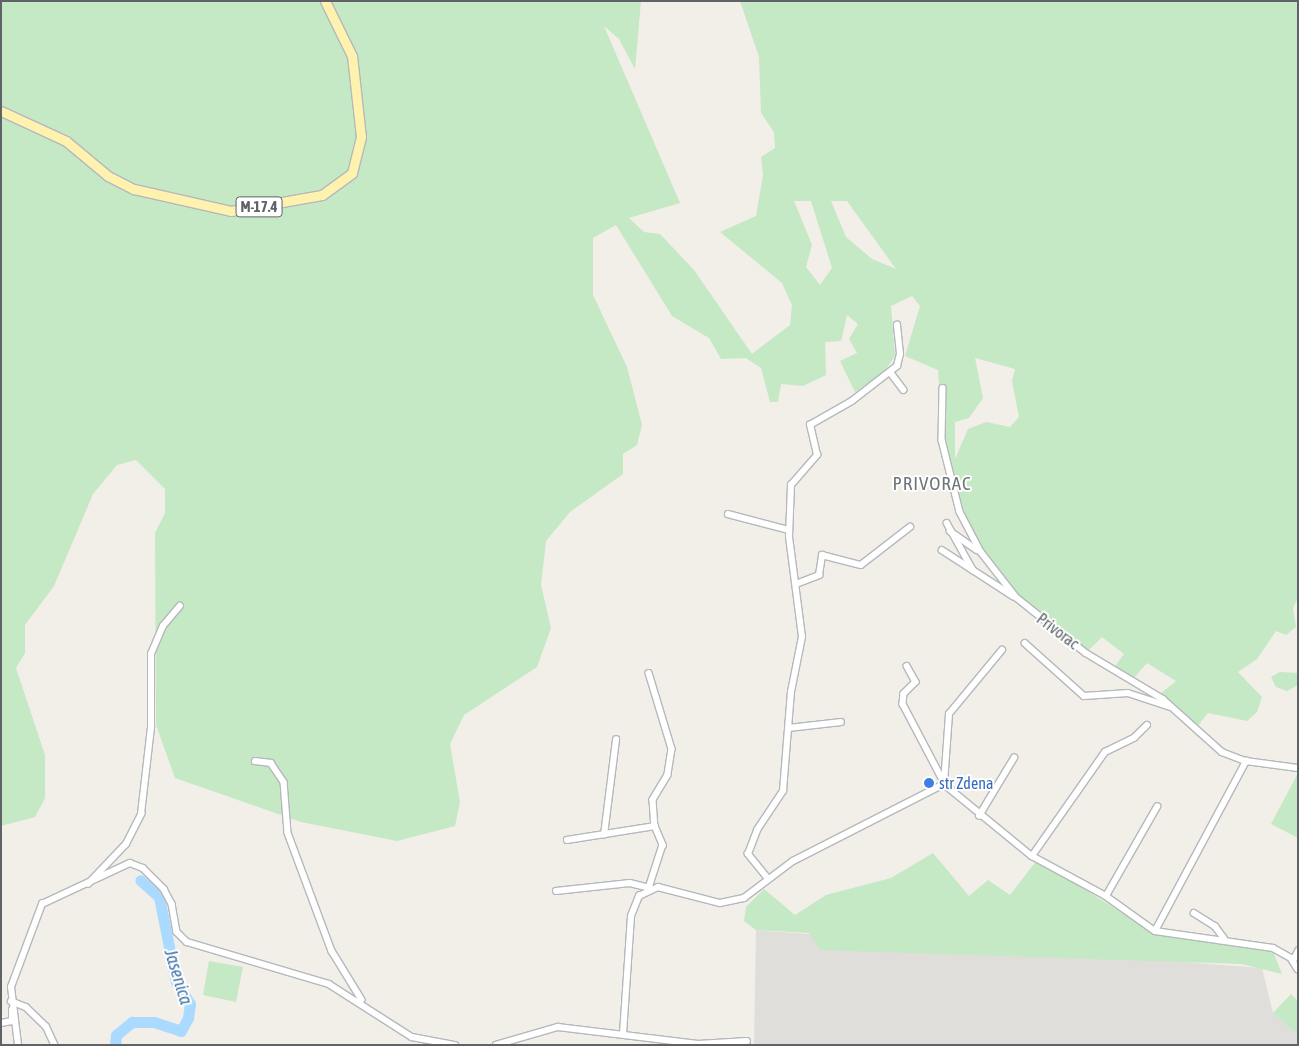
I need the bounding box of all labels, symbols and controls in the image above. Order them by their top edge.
road number: M-17.4 [235,194,283,220]
district label: PRIVORAC [891,473,973,495]
street label: Privorac [1033,609,1083,653]
place label: str Zdena [939,773,993,793]
marker: str Zdena [923,777,935,789]
water label: Jasenica [159,947,197,1007]

